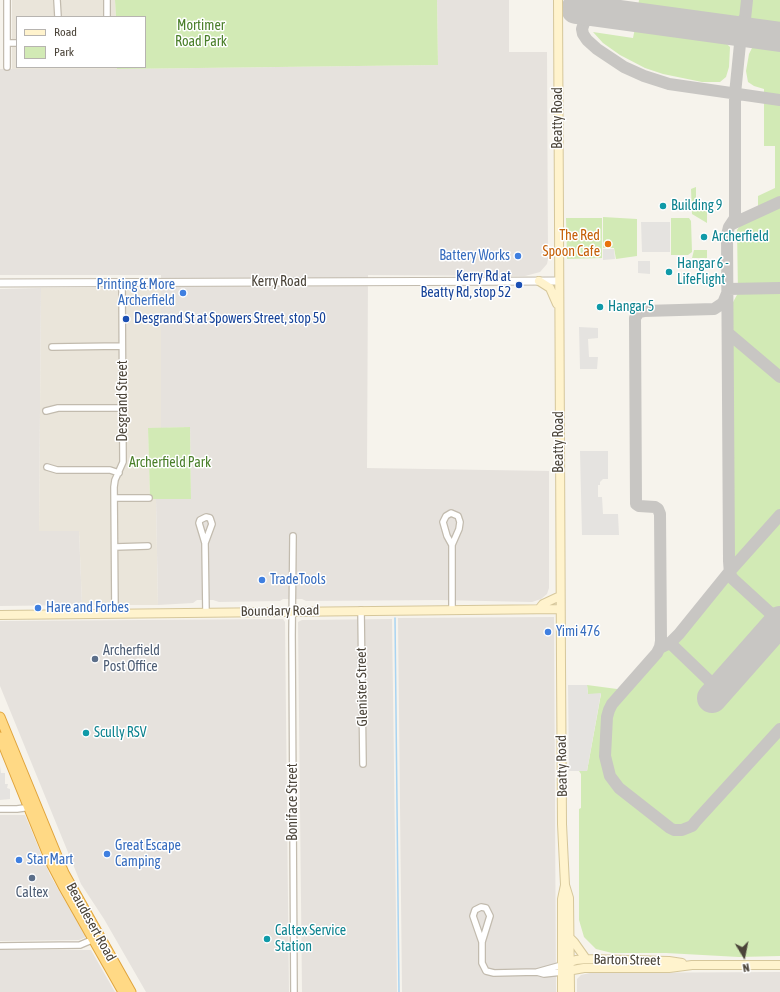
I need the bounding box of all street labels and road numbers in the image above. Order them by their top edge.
street label: Beatty Road [550,87,566,149]
street label: Kerry Road [251,274,307,290]
street label: Desgrand Street [115,360,131,442]
street label: Beatty Road [551,411,567,473]
street label: Boundary Road [241,602,319,620]
street label: Glenister Street [353,647,371,727]
street label: Beatty Road [553,735,571,797]
street label: Boniface Street [285,763,301,841]
street label: Beaudesert Road [63,880,119,964]
street label: Barton Street [593,951,661,969]

